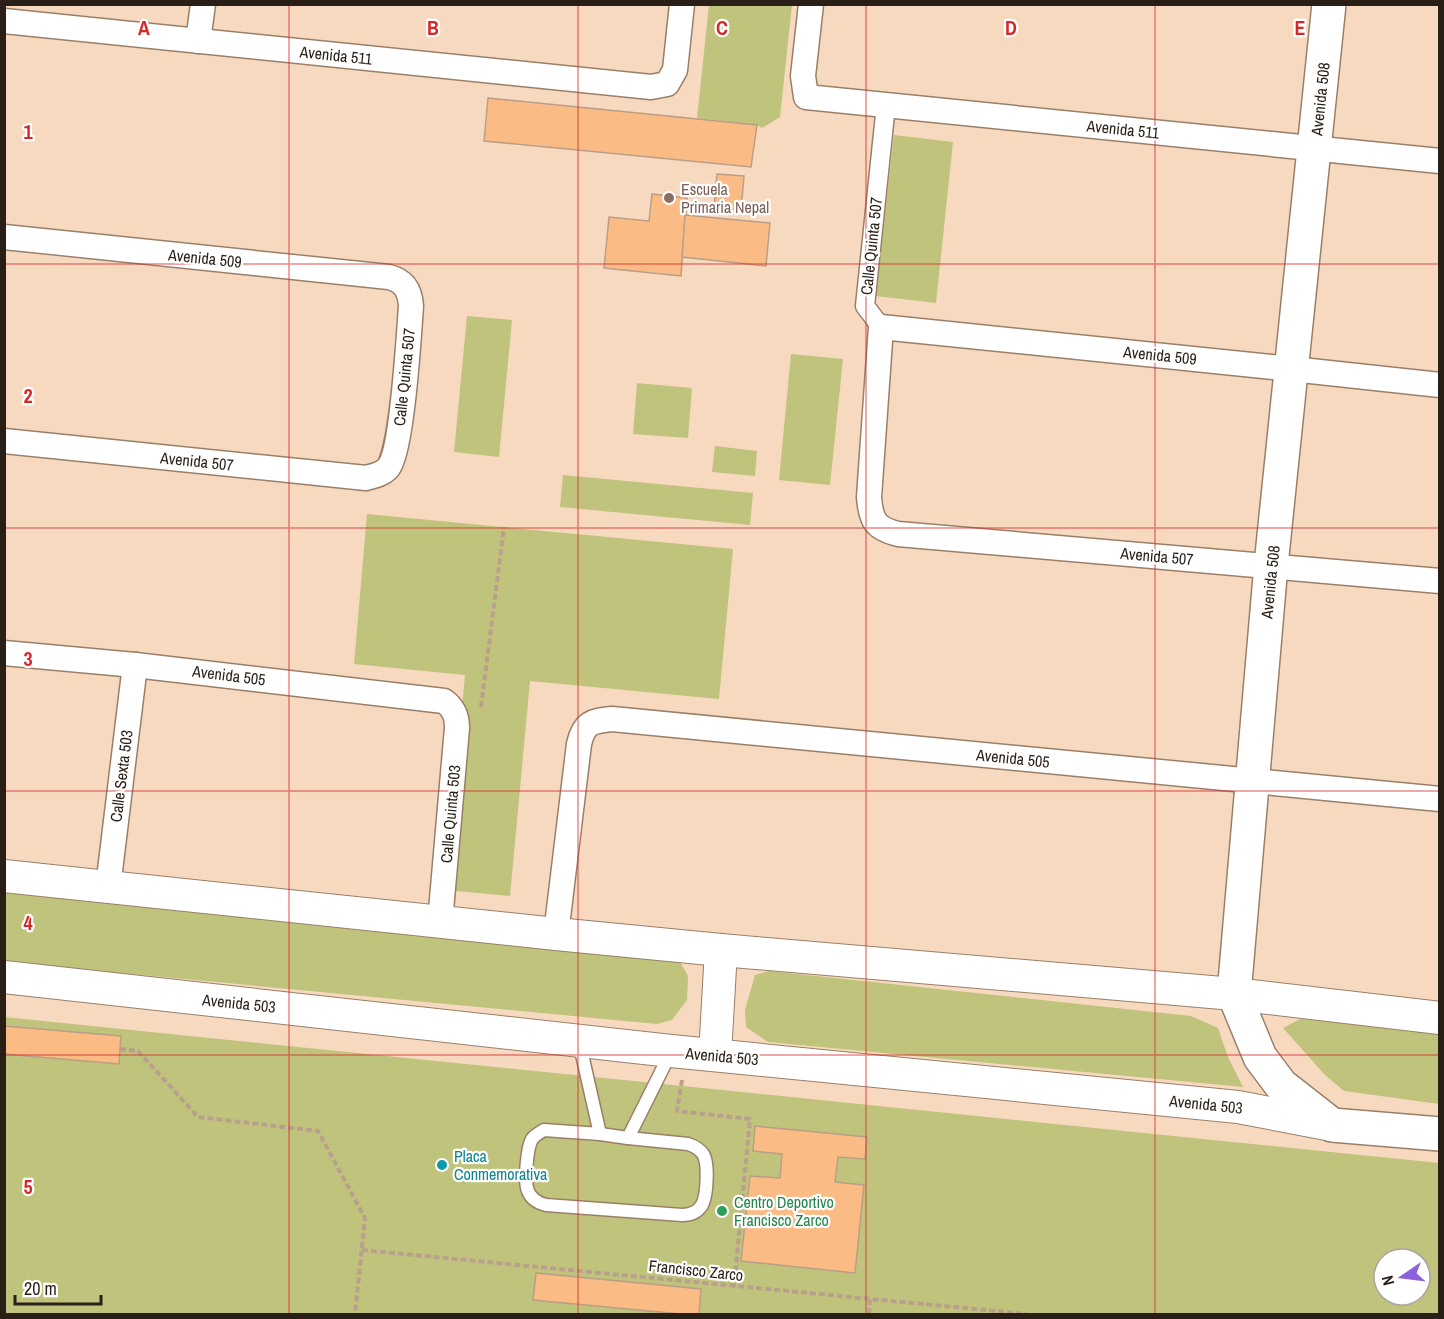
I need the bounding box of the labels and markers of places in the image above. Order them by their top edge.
place label: Escuela Primaria Nepal [681,178,769,218]
marker: Escuela Primaria Nepal [662,191,676,205]
place label: Placa Conmemorativa [454,1145,548,1185]
marker: Placa Conmemorativa [435,1158,449,1172]
place label: Centro Deportivo Francisco Zarco [734,1191,834,1231]
marker: Centro Deportivo Francisco Zarco [715,1204,729,1218]

